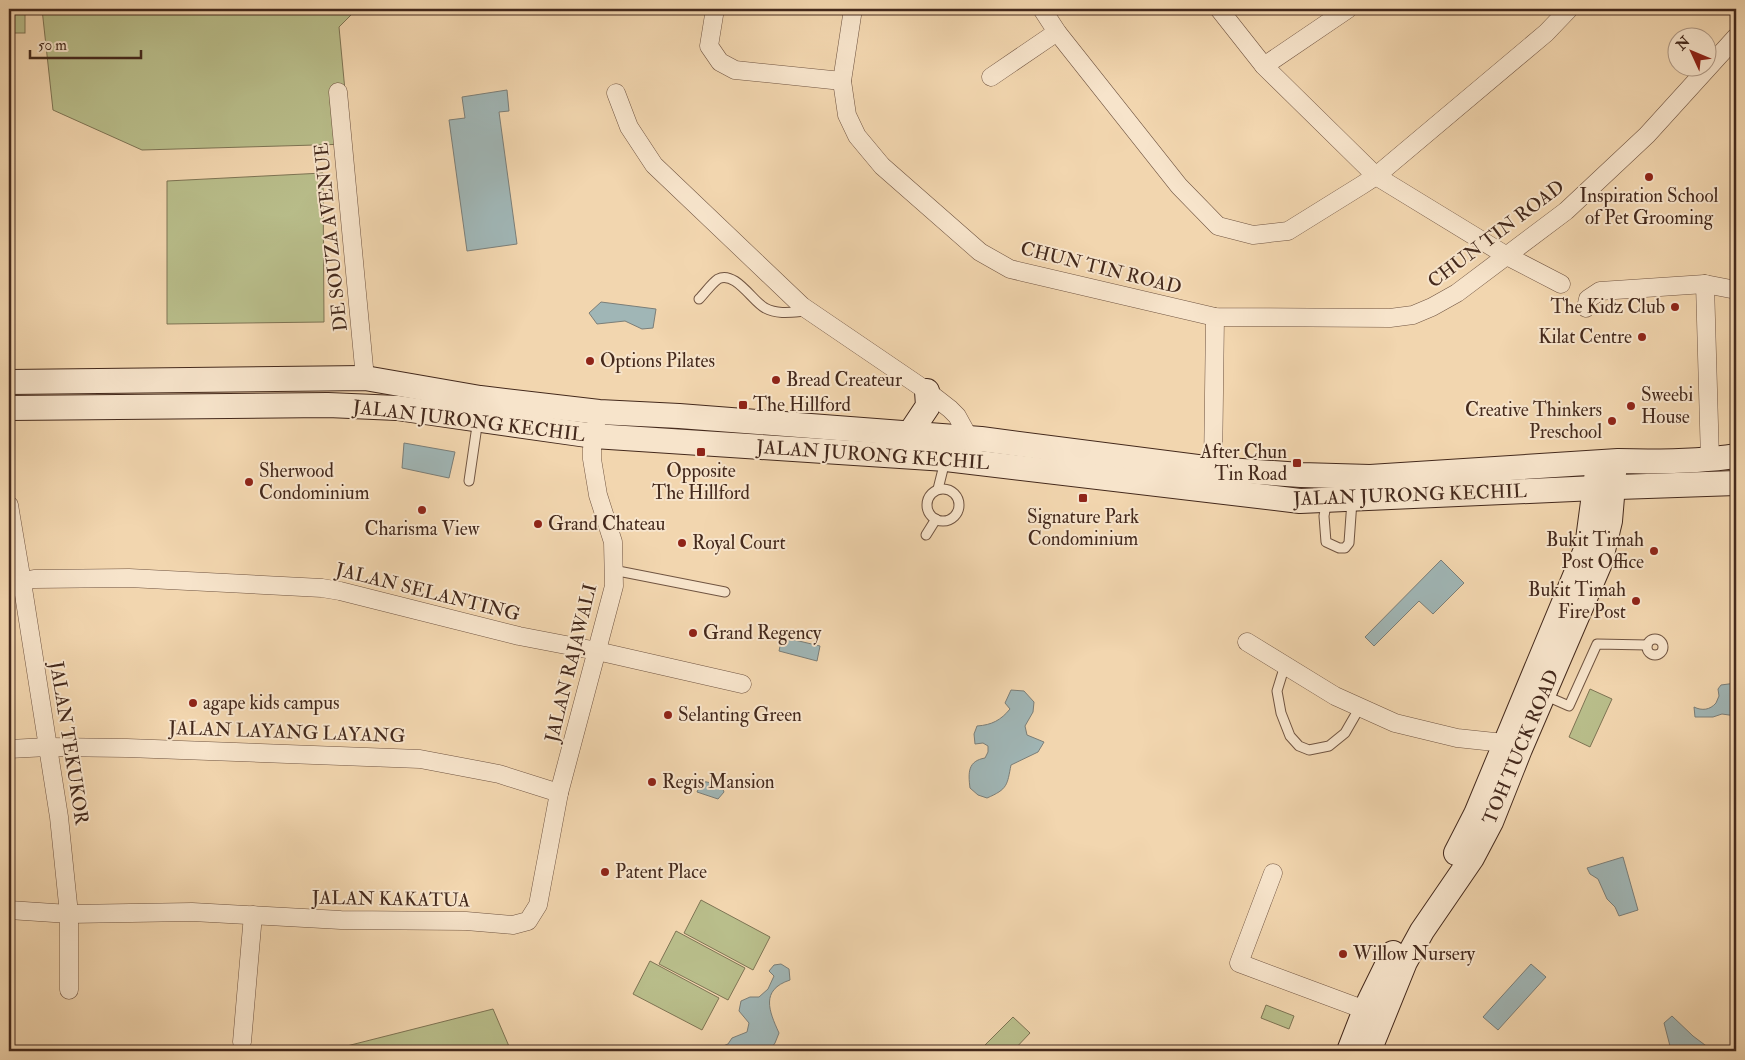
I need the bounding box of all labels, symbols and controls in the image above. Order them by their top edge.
scale bar [30,28,141,60]
north arrow [1668,28,1718,78]
text: N [1672,33,1694,54]
text: 50 m [38,36,67,55]
street label: DE SOUZA AVENUE [309,141,353,333]
marker: Inspiration School of Pet Grooming [1643,171,1655,183]
street label: CHUN TIN ROAD [1423,175,1569,293]
place label: Inspiration School of Pet Grooming [1580,184,1719,230]
street label: CHUN TIN ROAD [1018,236,1184,300]
place label: The Kidz Club [1550,295,1665,319]
marker: The Kidz Club [1669,301,1681,313]
place label: Kilat Centre [1538,325,1632,349]
marker: Kilat Centre [1636,331,1648,343]
place label: Options Pilates [600,349,715,374]
marker: Options Pilates [584,355,596,367]
place label: Bread Createur [786,368,902,392]
marker: Bread Createur [770,374,782,386]
place label: Sweebi House [1641,383,1693,429]
place label: The Hillford [753,393,852,417]
street label: JALAN JURONG KECHIL [351,395,587,447]
place label: Creative Thinkers Preschool [1465,398,1602,444]
marker: The Hillford [737,399,749,411]
marker: Sweebi House [1625,400,1637,412]
marker: Creative Thinkers Preschool [1606,415,1618,427]
street label: JALAN JURONG KECHIL [755,435,991,475]
place label: After Chun Tin Road [1199,440,1288,486]
marker: Opposite The Hillford [695,446,707,458]
marker: After Chun Tin Road [1291,457,1303,469]
place label: Sherwood Condominium [259,459,370,505]
place label: Opposite The Hillford [652,459,751,505]
marker: Sherwood Condominium [243,476,255,488]
street label: JALAN JURONG KECHIL [1292,479,1527,511]
marker: Signature Park Condominium [1077,492,1089,504]
marker: Charisma View [416,504,428,516]
place label: Signature Park Condominium [1027,505,1139,551]
place label: Grand Chateau [548,512,666,536]
place label: Charisma View [365,517,480,541]
marker: Grand Chateau [532,518,544,530]
place label: Bukit Timah Post Office [1546,528,1644,574]
place label: Royal Court [692,531,786,555]
marker: Royal Court [676,537,688,549]
marker: Bukit Timah Post Office [1648,545,1660,557]
street label: JALAN SELANTING [332,557,523,627]
place label: Bukit Timah Fire Post [1528,578,1626,624]
street label: JALAN RAJAWALI [539,581,602,746]
marker: Bukit Timah Fire Post [1630,595,1642,607]
place label: Grand Regency [703,621,822,645]
marker: Grand Regency [687,627,699,639]
street label: JALAN TEKUKOR [44,659,94,827]
street label: TOH TUCK ROAD [1478,666,1564,828]
place label: agape kids campus [203,691,340,716]
marker: agape kids campus [187,697,199,709]
place label: Selanting Green [678,703,802,727]
marker: Selanting Green [662,709,674,721]
street label: JALAN LAYANG LAYANG [167,716,406,748]
place label: Regis Mansion [662,770,775,794]
marker: Regis Mansion [646,776,658,788]
place label: Patent Place [615,860,707,884]
marker: Patent Place [599,866,611,878]
street label: JALAN KAKATUA [311,886,470,912]
place label: Willow Nursery [1352,942,1476,966]
marker: Willow Nursery [1337,948,1349,960]

